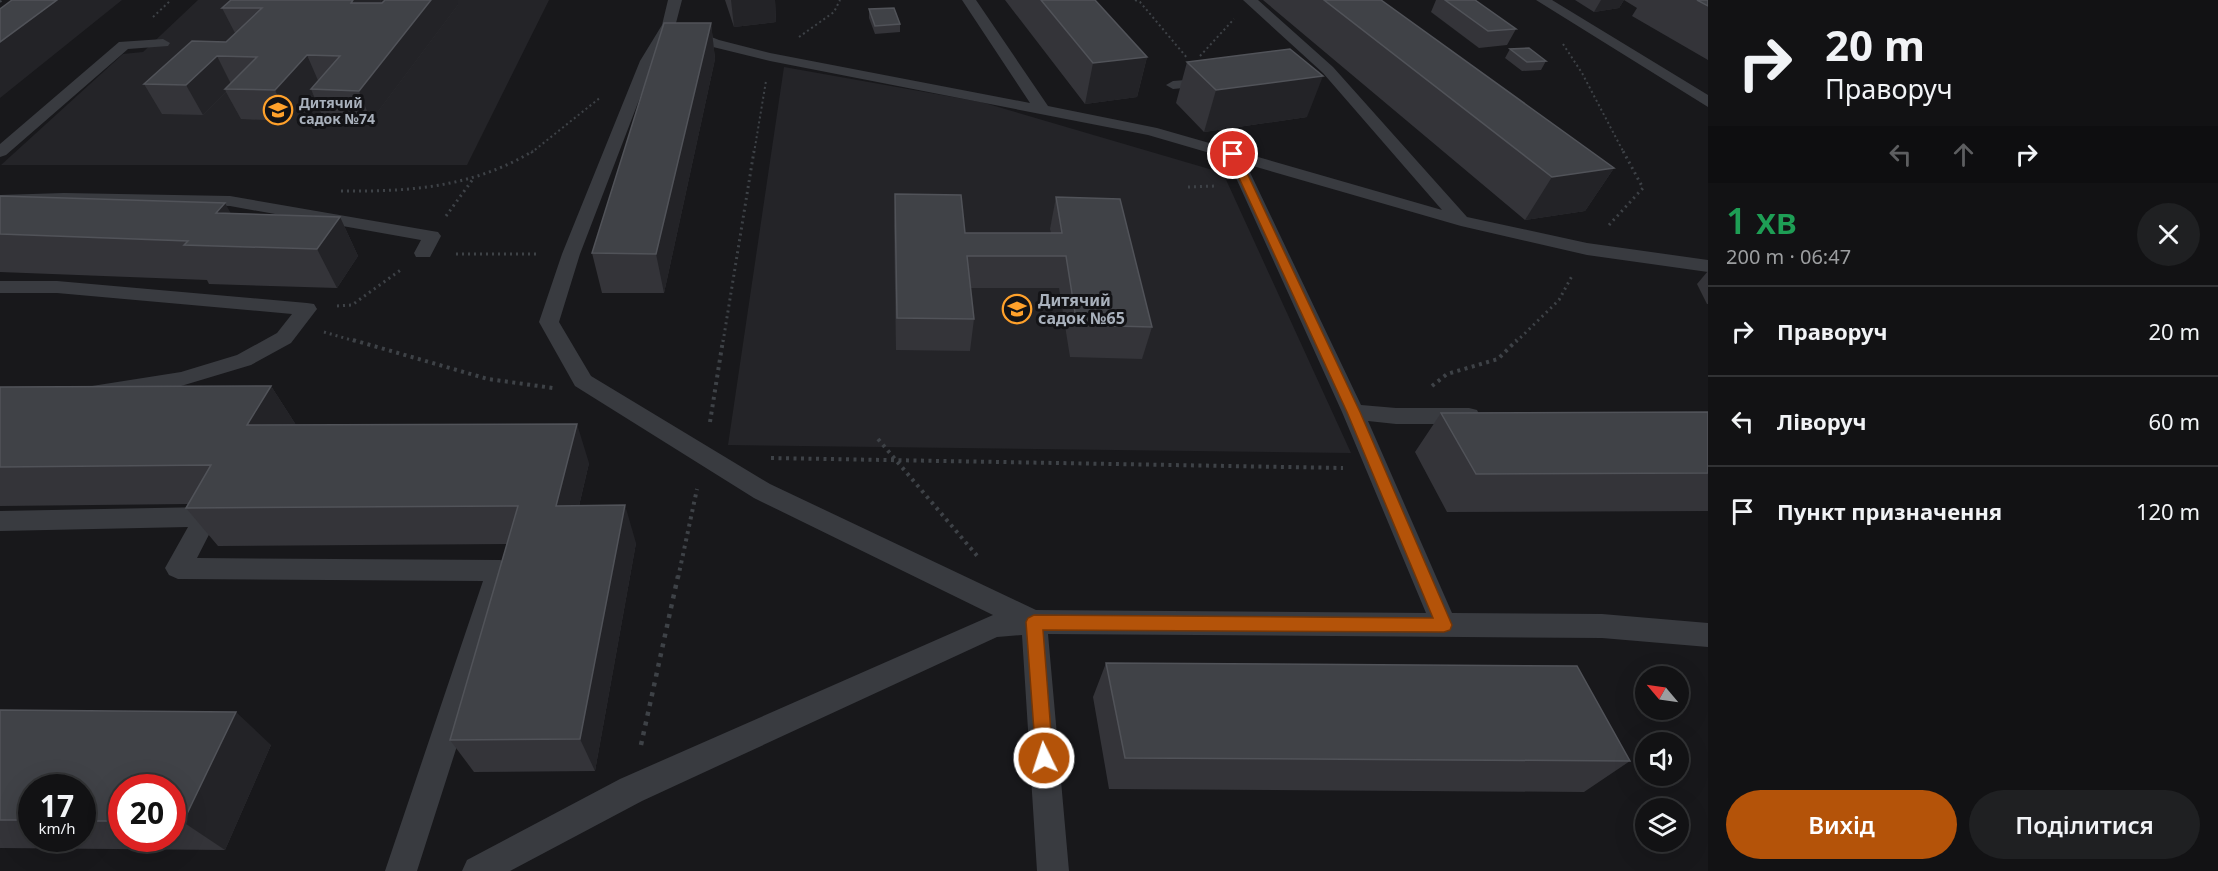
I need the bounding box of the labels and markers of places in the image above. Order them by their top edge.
place label: Дитячий садок №74 [299,93,375,128]
school or university icon: Дитячий садок №74 [262,94,294,126]
pin [1207,128,1258,179]
place label: Дитячий садок №65 [1038,289,1125,329]
school or university icon: Дитячий садок №65 [1001,293,1033,325]

